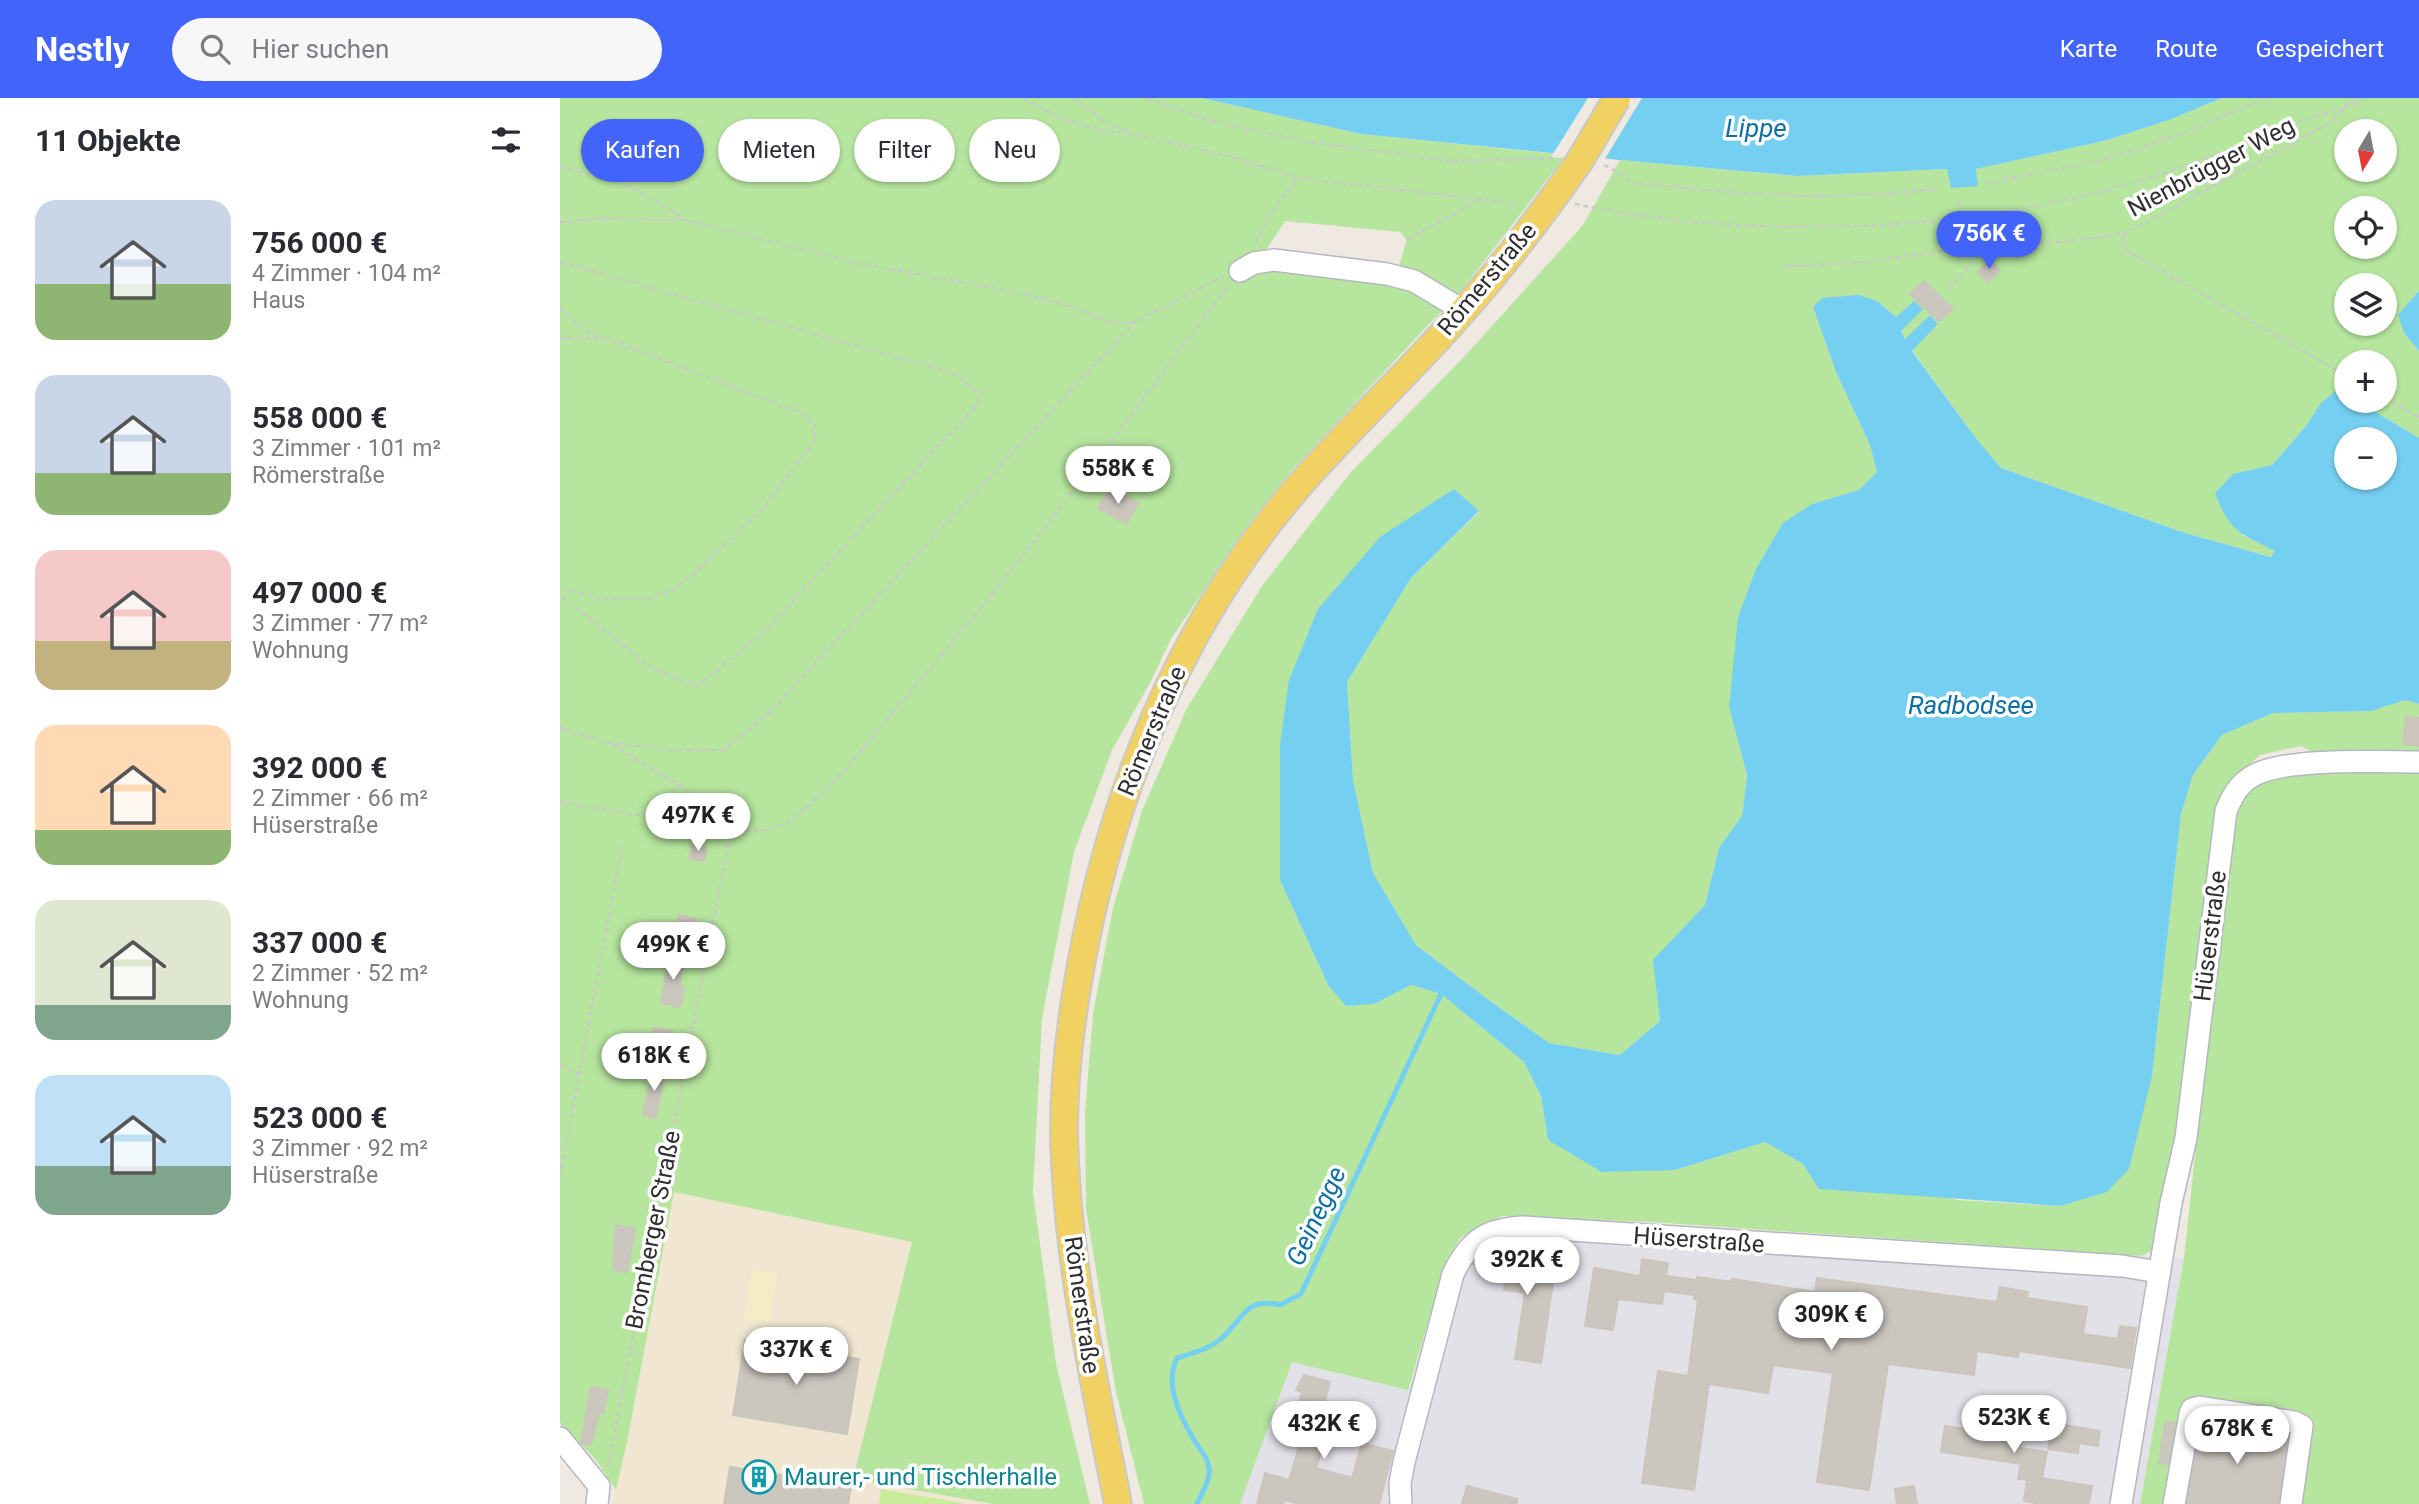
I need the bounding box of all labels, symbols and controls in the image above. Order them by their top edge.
search box [172,18,662,81]
text: Nestly [35,30,130,69]
icon: search [196,30,234,68]
text: Hier suchen [252,34,389,64]
text: Karte [2060,35,2117,63]
text: Route [2155,35,2217,63]
text: Gespeichert [2255,35,2384,63]
street label: Nienbrügger Weg [2123,111,2299,223]
water label: Lippe [1725,113,1787,143]
chip: Kaufen [581,119,704,182]
chip: Mieten [718,119,840,182]
chip: Filter [854,119,955,182]
chip: Neu [969,119,1060,182]
north arrow [2334,119,2398,182]
map controls [2334,119,2397,490]
icon: filters [487,121,525,159]
text: 11 Objekte [35,123,181,158]
button: locate [2334,196,2397,259]
pin: 756K € [1932,212,2046,271]
street label: Römerstraße [1432,217,1542,341]
text: 756K € [1952,220,2026,247]
text: 756 000 € [252,225,387,260]
icon: home [91,228,175,312]
text: 4 Zimmer · 104 m² [252,260,441,287]
button: layers [2334,273,2397,336]
text: Haus [252,287,305,314]
button: + [2334,350,2397,413]
text: 558 000 € [252,400,387,435]
icon: home [91,403,175,487]
button: − [2334,427,2397,490]
text: 3 Zimmer · 101 m² [252,435,441,462]
pin: 558K € [1061,446,1175,506]
text: 558K € [1081,455,1155,482]
text: Römerstraße [252,462,385,489]
text: 497 000 € [252,575,387,610]
icon: home [91,578,175,662]
text: 3 Zimmer · 77 m² [252,610,428,637]
text: Wohnung [252,637,349,664]
street label: Römerstraße [1112,662,1192,800]
water label: Radbodsee [1908,690,2034,720]
text: 392 000 € [252,750,387,785]
icon: home [91,753,175,837]
text: 2 Zimmer · 66 m² [252,785,428,812]
pin: 497K € [641,794,755,853]
text: 497K € [661,802,735,829]
text: Hüserstraße [252,812,378,839]
street label: Hüserstraße [2188,869,2232,1003]
pin: 499K € [616,922,730,982]
text: 337 000 € [252,925,387,960]
icon: home [91,928,175,1012]
text: 499K € [636,931,710,958]
text: 2 Zimmer · 52 m² [252,960,428,987]
text: Wohnung [252,987,349,1014]
pin: 618K € [597,1034,711,1093]
text: 618K € [617,1042,691,1069]
text: 523 000 € [252,1100,387,1135]
icon: home [91,1103,175,1187]
street label: Bromberger Straße [620,1128,686,1332]
text: 3 Zimmer · 92 m² [252,1135,428,1162]
text: Hüserstraße [252,1162,378,1189]
water label: Geinegge [1280,1162,1352,1270]
street label: Hüserstraße [1632,1221,1766,1259]
street label: Römerstraße [1059,1235,1105,1375]
pin: 392K € [1470,1238,1584,1297]
text: 392K € [1490,1246,1564,1273]
pin: 309K € [1774,1292,1888,1352]
text: 309K € [1794,1301,1868,1328]
pin: 337K € [739,1328,853,1387]
text: 337K € [759,1336,833,1363]
pin: 523K € [1957,1396,2071,1455]
pin: 432K € [1267,1402,1381,1461]
text: 523K € [1977,1404,2051,1431]
pin: 678K € [2180,1406,2294,1466]
text: 432K € [1287,1410,1361,1437]
text: 678K € [2200,1415,2274,1442]
building icon: Maurer,- und Tischlerhalle [740,1458,778,1496]
place label: Maurer,- und Tischlerhalle [784,1463,1057,1491]

